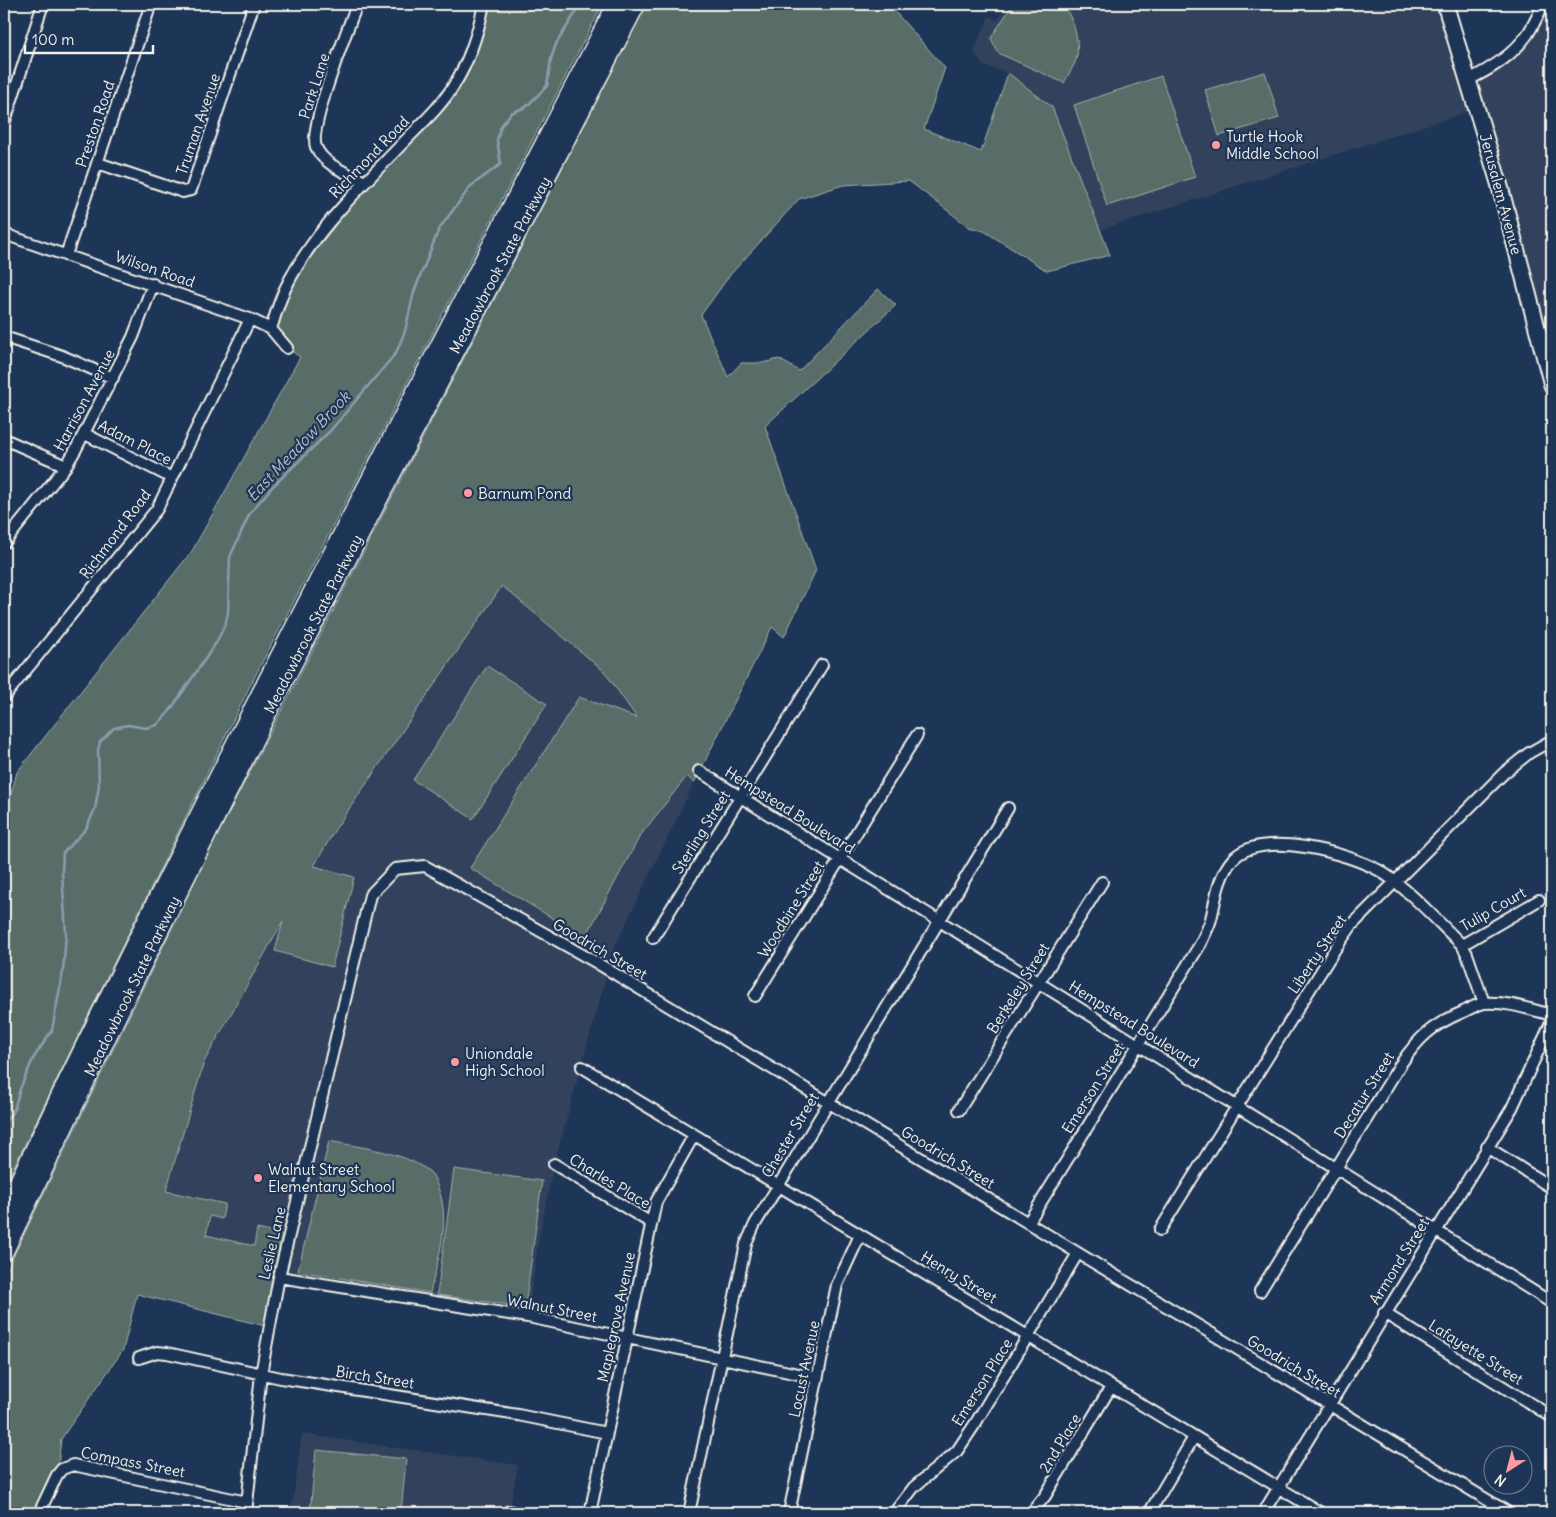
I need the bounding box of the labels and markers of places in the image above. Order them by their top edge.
place label: Turtle Hook Middle School [1226,127,1319,163]
marker: Turtle Hook Middle School [1210,139,1222,151]
place label: Barnum Pond [478,484,571,503]
marker: Barnum Pond [462,487,474,499]
place label: Uniondale High School [465,1044,545,1080]
marker: Uniondale High School [449,1056,461,1068]
place label: Walnut Street Elementary School [268,1160,395,1196]
marker: Walnut Street Elementary School [252,1172,264,1184]

